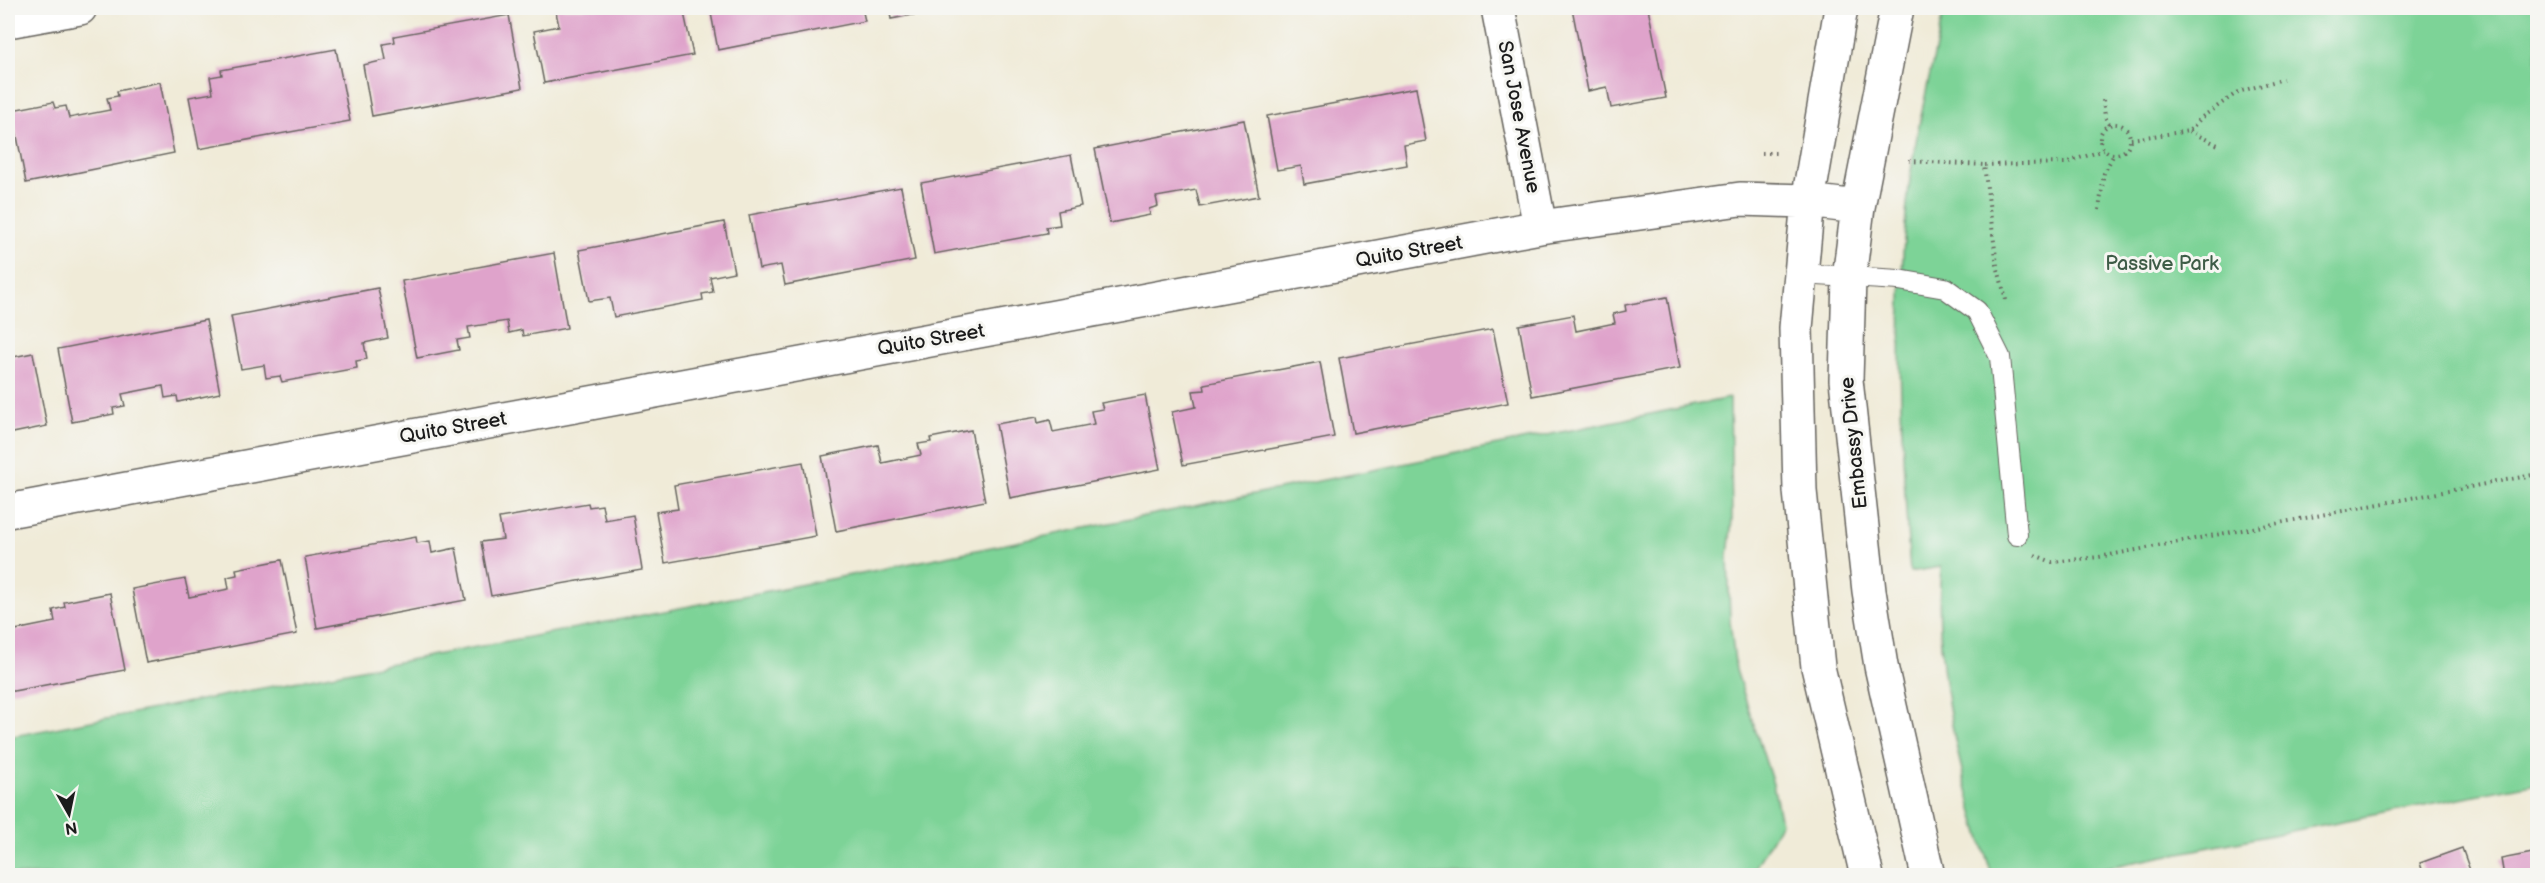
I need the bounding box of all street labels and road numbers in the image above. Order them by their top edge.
street label: San Jose Avenue [1492,39,1546,195]
street label: Quito Street [1354,231,1464,273]
street label: Quito Street [876,319,986,361]
street label: Embassy Drive [1835,376,1873,510]
street label: Quito Street [398,407,508,449]

